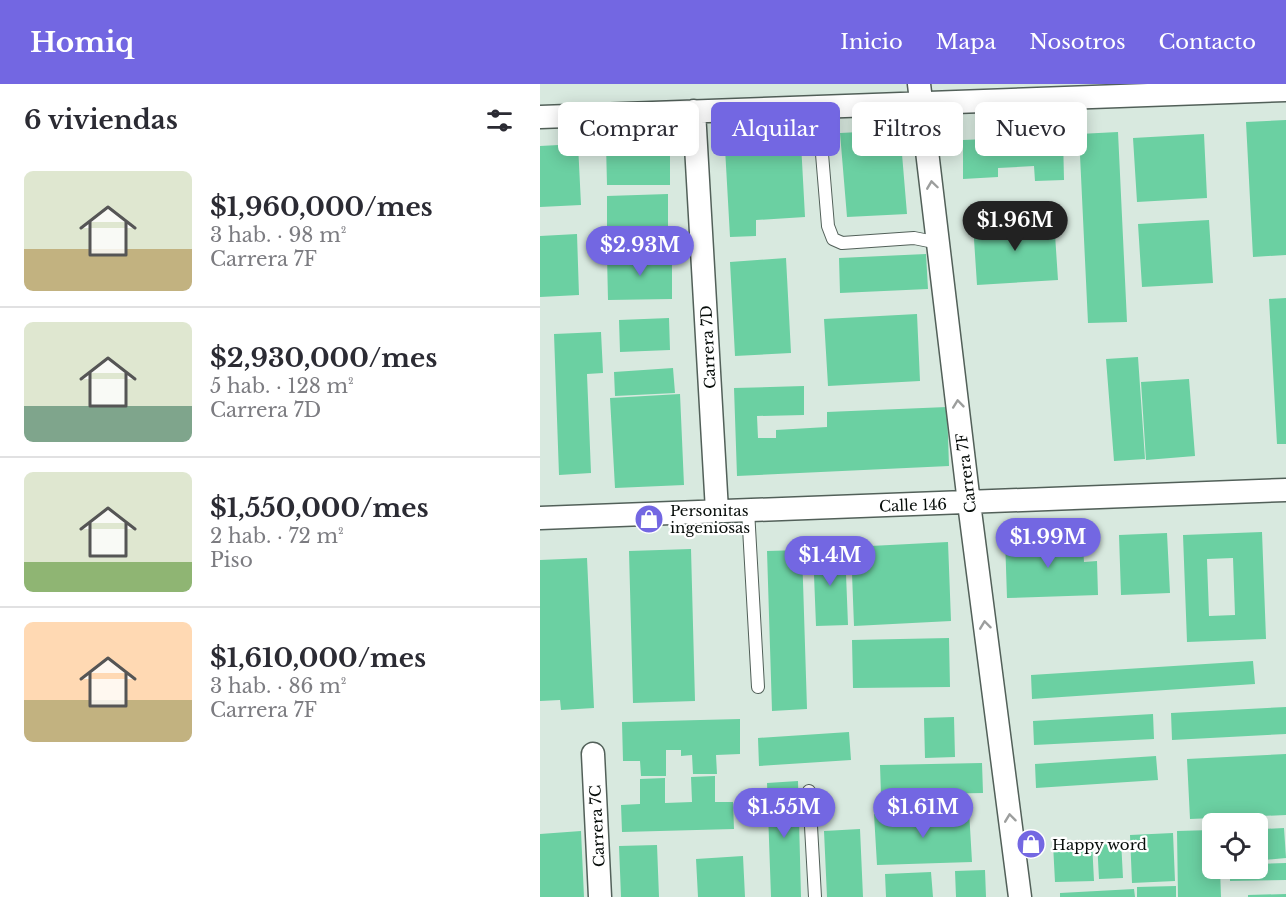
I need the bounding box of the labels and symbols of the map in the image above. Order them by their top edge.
one-way arrow [926,180,938,189]
pin: $1.96M [966,201,1064,252]
pin: $2.93M [591,226,689,277]
street label: Carrera 7D [696,305,720,389]
one-way arrow [952,399,964,408]
street label: Carrera 7F [952,432,980,514]
street label: Calle 146 [879,494,947,516]
place label: Personitas ingeniosas [670,501,750,537]
shop icon: Personitas ingeniosas [633,503,665,535]
pin: $1.99M [999,518,1097,569]
pin: $1.4M [788,536,872,587]
one-way arrow [979,620,991,629]
street label: Carrera 7C [585,784,609,868]
pin: $1.55M [735,788,833,839]
pin: $1.61M [874,788,972,839]
one-way arrow [1004,814,1016,823]
shop icon: Happy word [1015,828,1047,860]
place label: Happy word [1052,835,1147,854]

